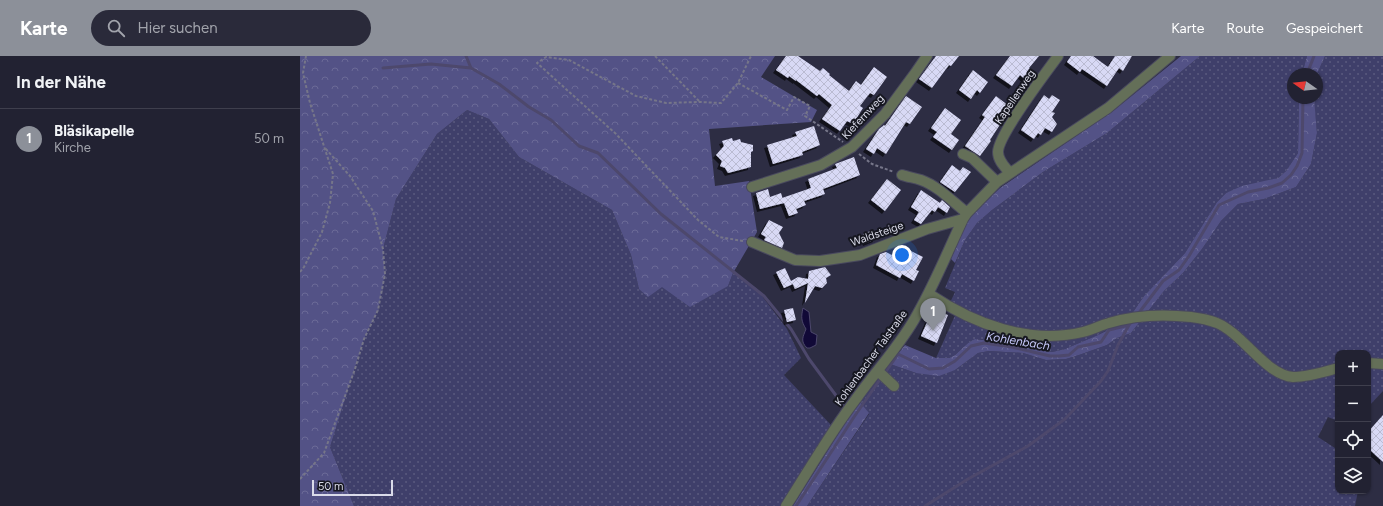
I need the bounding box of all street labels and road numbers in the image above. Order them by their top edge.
street label: Kapellenweg [992,67,1038,127]
street label: Kiefernweg [839,92,887,142]
street label: Waldsteige [849,219,905,249]
street label: Kohlenbacher Talstraße [832,308,910,408]

